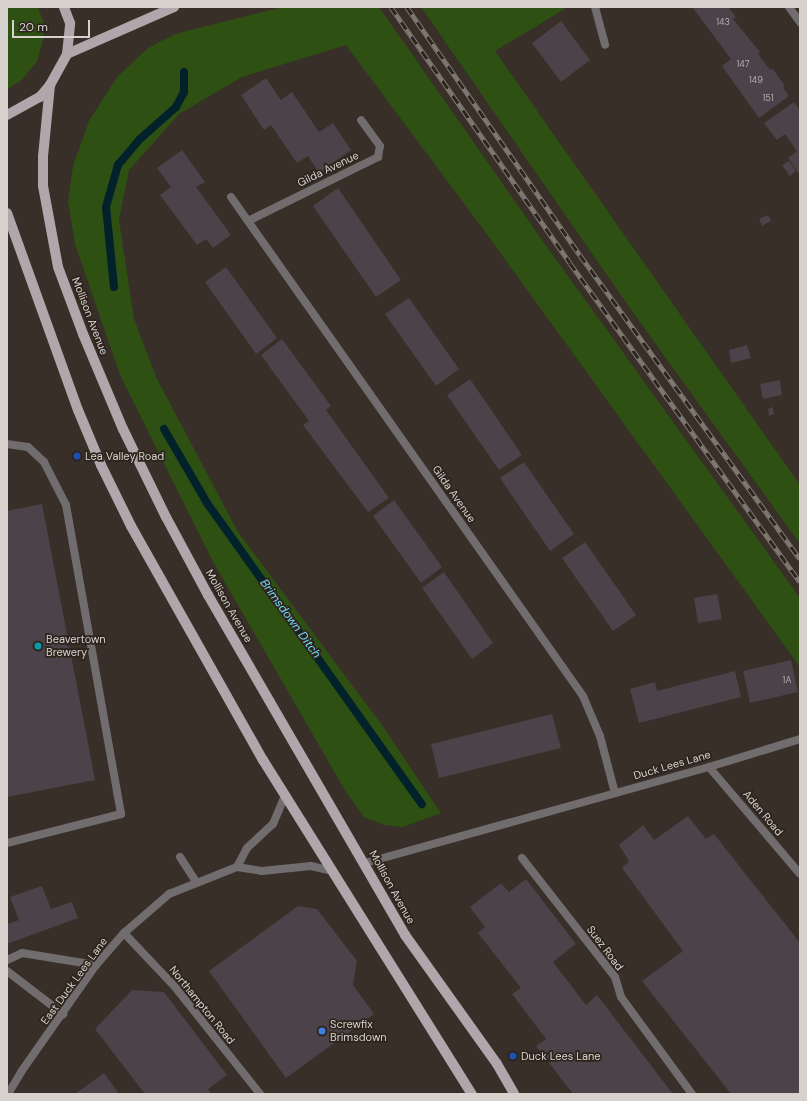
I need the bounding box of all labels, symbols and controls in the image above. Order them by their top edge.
scale bar [14,12,92,38]
house number: 143 [716,17,730,27]
text: 20 m [19,19,48,35]
house number: 147 [736,59,750,69]
house number: 149 [749,75,763,85]
house number: 151 [762,93,774,103]
street label: Gilda Avenue [295,148,361,190]
street label: Mollison Avenue [69,275,111,357]
place label: Lea Valley Road [85,449,164,463]
marker: Lea Valley Road [72,451,82,461]
street label: Gilda Avenue [429,463,479,525]
street label: Mollison Avenue [203,567,255,645]
water label: Brimsdown Ditch [256,577,324,661]
place label: Beavertown Brewery [46,633,106,659]
marker: Beavertown Brewery [33,641,43,651]
house number: 1A [783,675,791,685]
street label: Duck Lees Lane [632,748,712,782]
street label: Aden Road [740,788,786,838]
street label: Mollison Avenue [366,848,418,926]
street label: Suez Road [584,923,626,973]
street label: East Duck Lees Lane [38,935,110,1027]
street label: Northampton Road [166,963,238,1047]
place label: Screwfix Brimsdown [330,1018,387,1044]
marker: Screwfix Brimsdown [317,1026,327,1036]
place label: Duck Lees Lane [521,1049,600,1063]
marker: Duck Lees Lane [508,1051,518,1061]

